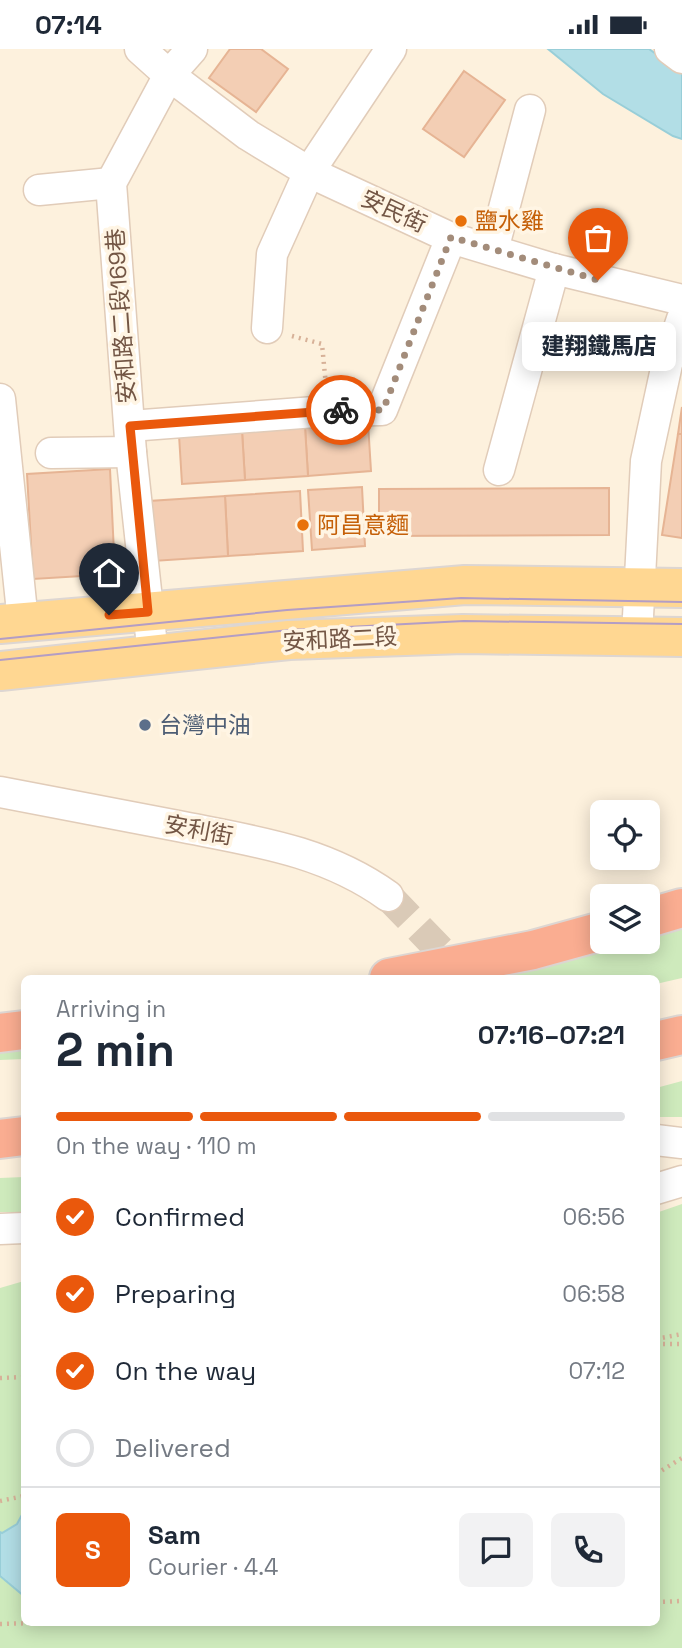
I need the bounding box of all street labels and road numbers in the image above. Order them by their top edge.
street label: 安民街 [356,183,432,239]
street label: 安和路二段169巷 [100,227,142,405]
street label: 安和路二段 [282,621,398,657]
street label: 安利街 [162,809,236,851]

